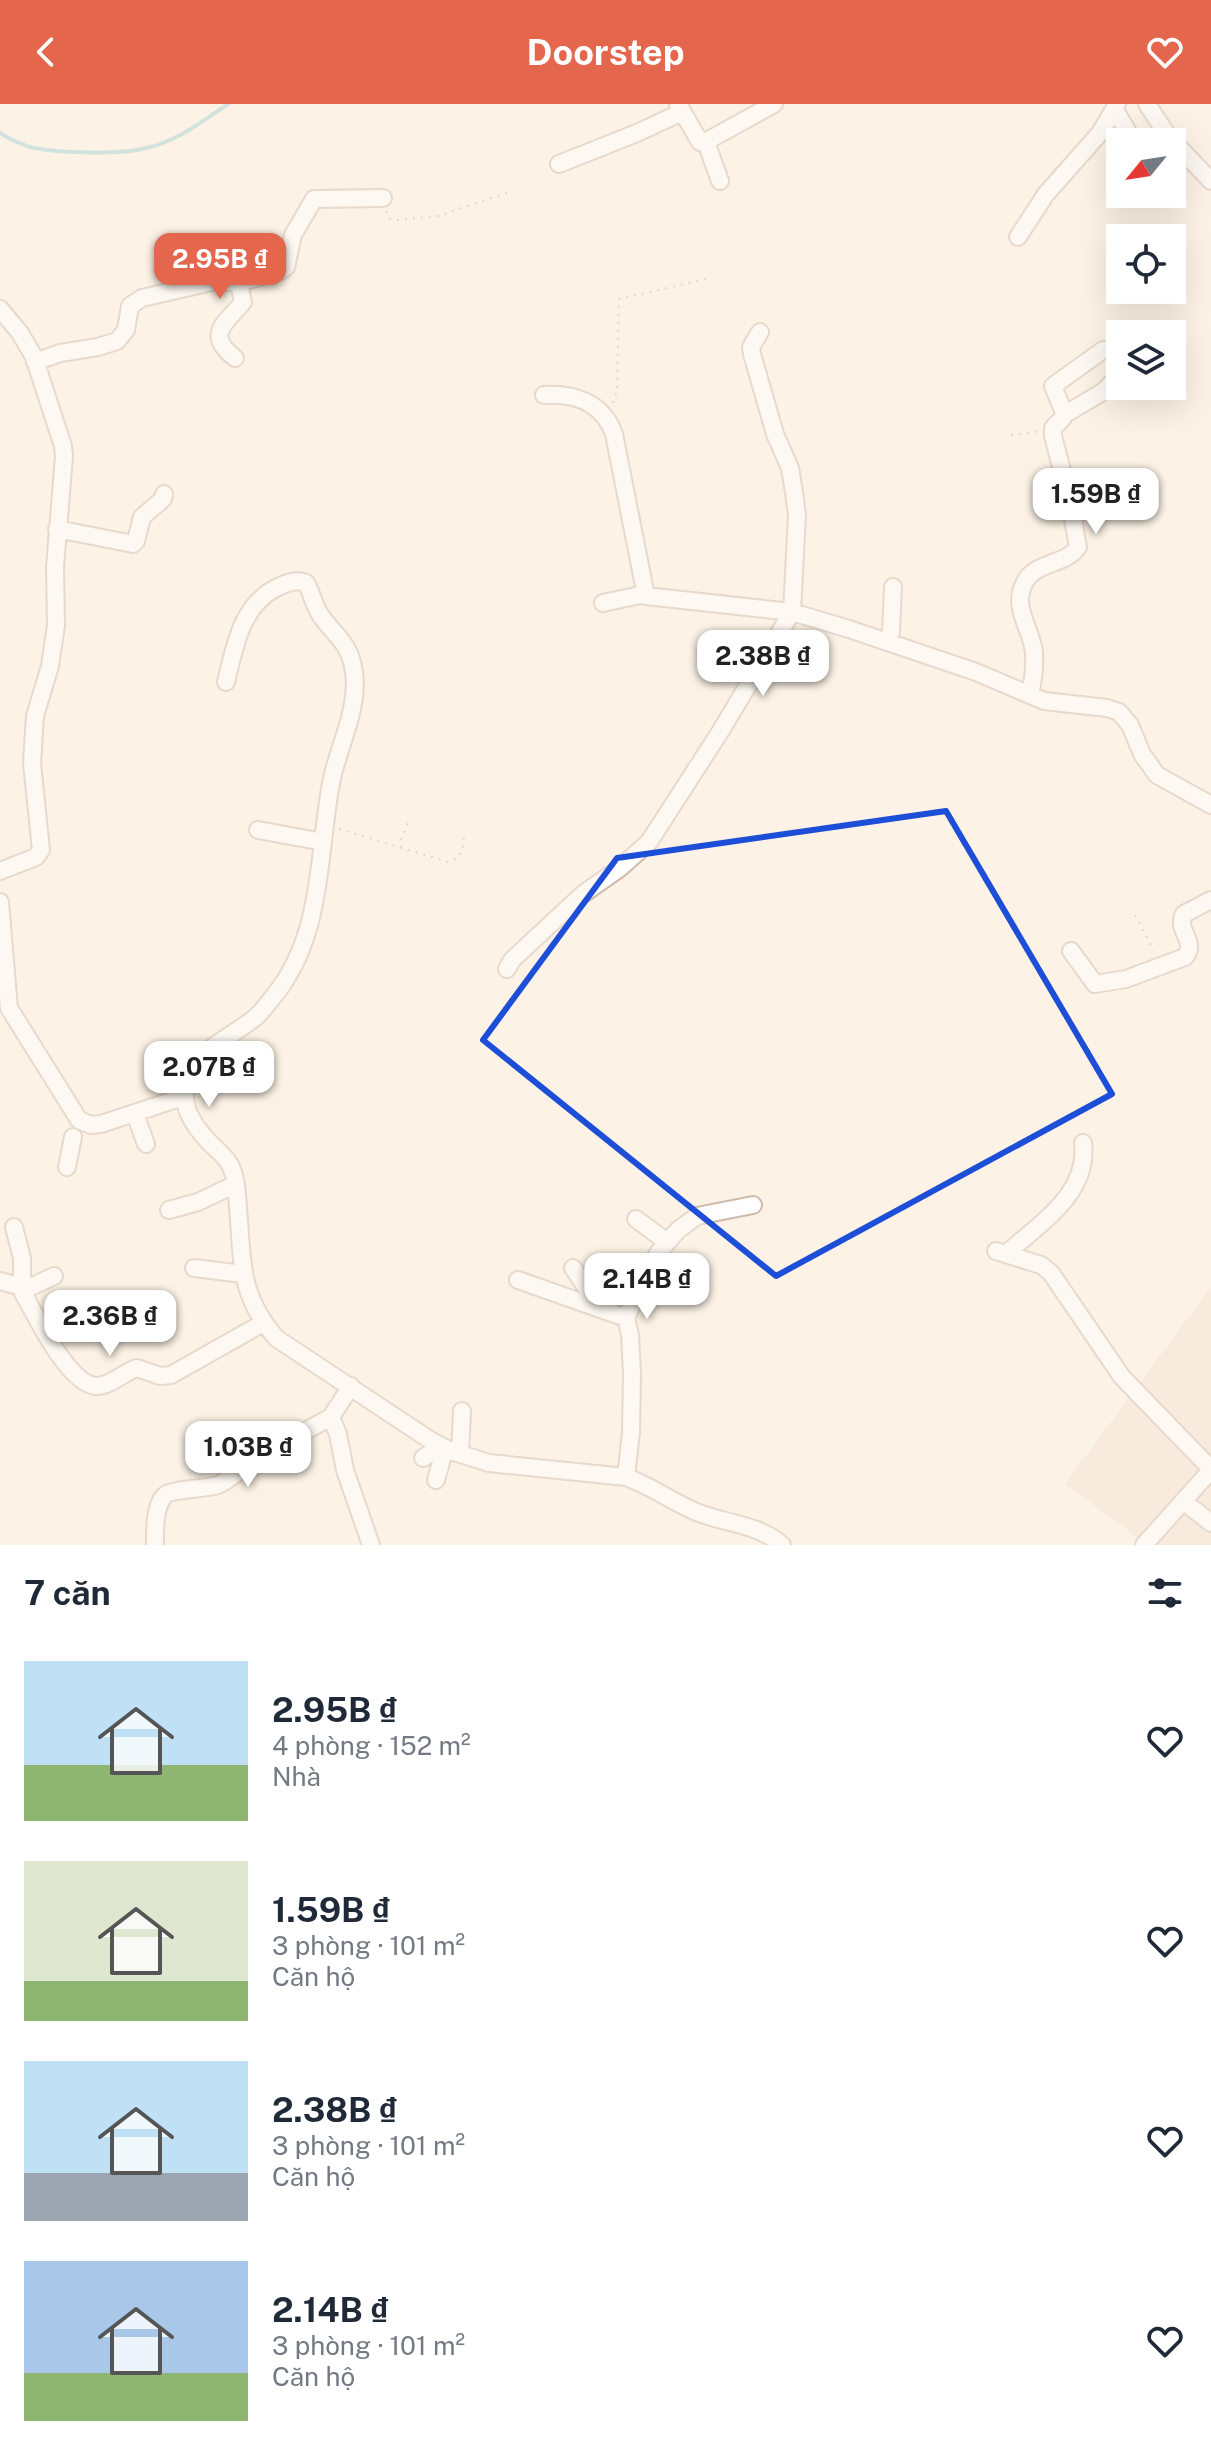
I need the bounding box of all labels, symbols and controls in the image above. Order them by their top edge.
icon: back [24,30,68,74]
icon: heart [1143,30,1187,74]
text: Doorstep [527,31,685,73]
north arrow [1106,128,1186,208]
map controls [1106,128,1186,400]
button: locate [1106,224,1186,304]
pin: 2.95B ₫ [146,233,294,301]
text: 2.95B ₫ [172,243,268,274]
button: layers [1106,320,1186,400]
pin: 1.59B ₫ [1022,468,1170,536]
text: 1.59B ₫ [1051,478,1141,509]
pin: 2.38B ₫ [689,630,837,698]
text: 2.38B ₫ [715,640,811,671]
pin: 2.07B ₫ [135,1041,283,1109]
text: 2.07B ₫ [162,1051,256,1082]
pin: 2.14B ₫ [573,1253,721,1321]
text: 2.14B ₫ [602,1263,692,1294]
pin: 2.36B ₫ [36,1290,184,1358]
text: 2.36B ₫ [62,1300,158,1331]
pin: 1.03B ₫ [174,1421,322,1489]
text: 1.03B ₫ [203,1431,293,1462]
icon: filters [1143,1571,1187,1615]
text: 7 căn [24,1573,111,1613]
text: 2.95B ₫ [272,1690,397,1730]
icon: home [88,1693,184,1789]
icon: heart [1143,1719,1187,1763]
text: 4 phòng · 152 m² [272,1730,471,1761]
text: Nhà [272,1761,321,1792]
text: 1.59B ₫ [272,1890,390,1930]
icon: home [88,1893,184,1989]
icon: heart [1143,1919,1187,1963]
text: 3 phòng · 101 m² [272,1930,465,1961]
text: Căn hộ [272,1961,355,1992]
text: 2.38B ₫ [272,2090,397,2130]
icon: home [88,2093,184,2189]
icon: heart [1143,2119,1187,2163]
text: 3 phòng · 101 m² [272,2130,465,2161]
text: Căn hộ [272,2161,355,2192]
text: 2.14B ₫ [272,2290,389,2330]
icon: home [88,2293,184,2389]
icon: heart [1143,2319,1187,2363]
text: 3 phòng · 101 m² [272,2330,465,2361]
text: Căn hộ [272,2361,355,2392]

